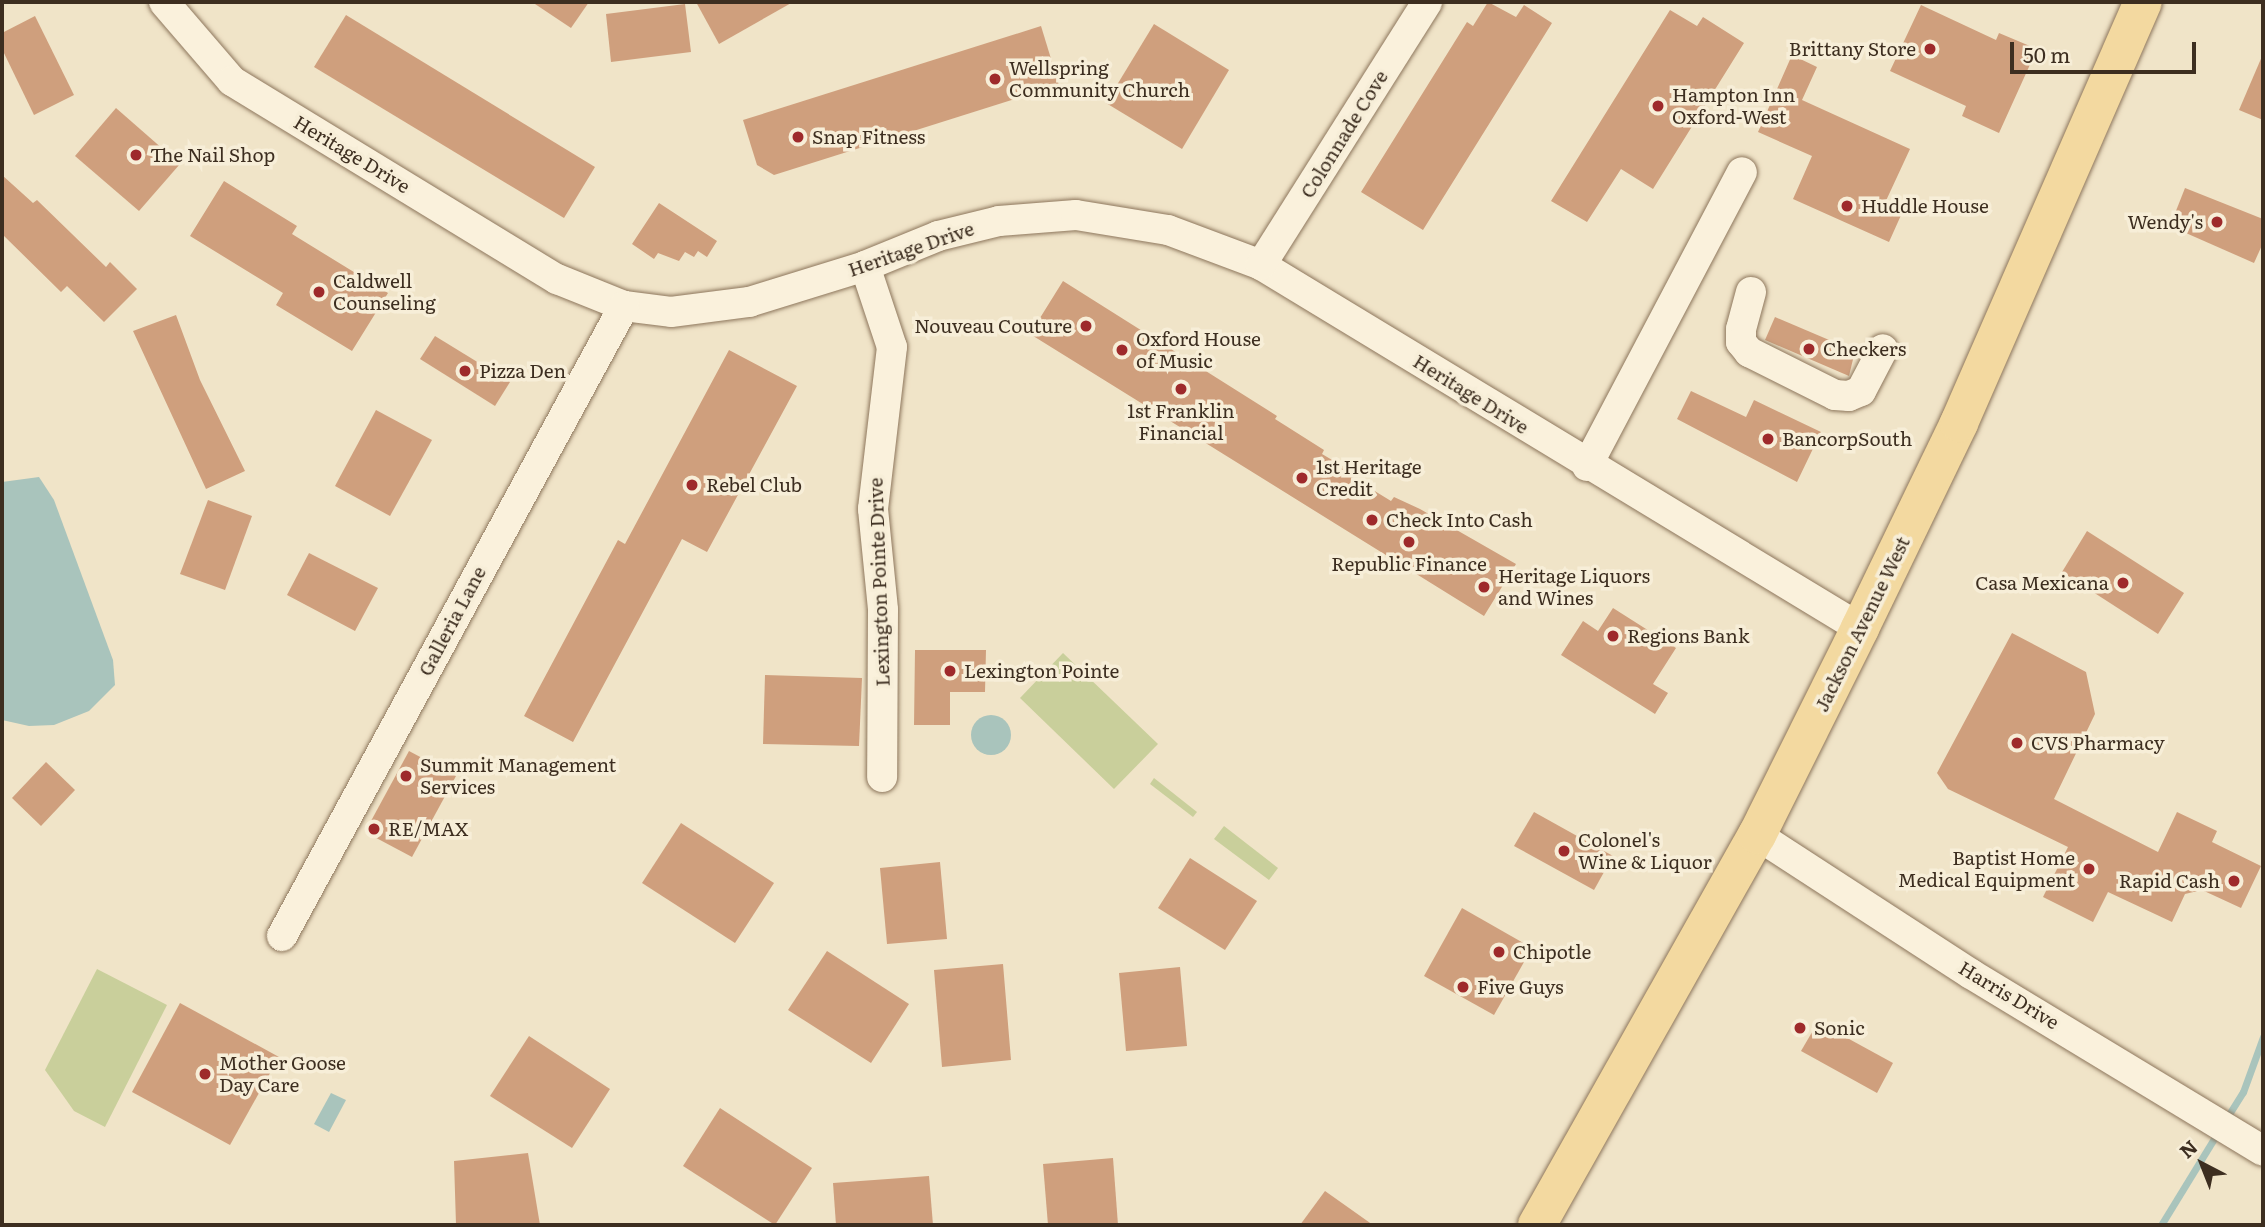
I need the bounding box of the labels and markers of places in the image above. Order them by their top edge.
place label: Brittany Store [1789,38,1916,60]
marker: Brittany Store [1922,41,1938,57]
place label: Wellspring Community Church [1009,57,1190,101]
marker: Wellspring Community Church [987,71,1003,87]
place label: Hampton Inn Oxford-West [1672,84,1795,128]
marker: Hampton Inn Oxford-West [1650,98,1666,114]
place label: Snap Fitness [812,126,925,148]
marker: Snap Fitness [790,129,806,145]
place label: The Nail Shop [150,144,275,166]
marker: The Nail Shop [128,147,144,163]
place label: Huddle House [1861,195,1989,217]
marker: Huddle House [1839,198,1855,214]
place label: Wendy's [2127,211,2203,233]
marker: Wendy's [2209,214,2225,230]
place label: Caldwell Counseling [333,270,436,314]
marker: Caldwell Counseling [311,284,327,300]
place label: Nouveau Couture [914,315,1072,337]
marker: Nouveau Couture [1078,318,1094,334]
place label: Oxford House of Music [1136,328,1261,372]
place label: Checkers [1823,338,1906,360]
marker: Checkers [1801,341,1817,357]
marker: Oxford House of Music [1114,342,1130,358]
place label: Pizza Den [479,360,566,382]
marker: Pizza Den [457,363,473,379]
marker: 1st Franklin Financial [1173,381,1189,397]
place label: 1st Franklin Financial [1127,400,1235,444]
place label: BancorpSouth [1782,428,1912,450]
marker: BancorpSouth [1760,431,1776,447]
place label: 1st Heritage Credit [1316,456,1422,500]
marker: 1st Heritage Credit [1294,470,1310,486]
place label: Rebel Club [706,474,802,496]
marker: Rebel Club [684,477,700,493]
place label: Check Into Cash [1386,509,1533,531]
marker: Check Into Cash [1364,512,1380,528]
marker: Republic Finance [1401,534,1417,550]
place label: Republic Finance [1331,553,1487,575]
place label: Heritage Liquors and Wines [1498,565,1650,609]
place label: Casa Mexicana [1975,572,2109,594]
marker: Casa Mexicana [2115,575,2131,591]
marker: Heritage Liquors and Wines [1476,579,1492,595]
place label: Regions Bank [1627,625,1749,647]
marker: Regions Bank [1605,628,1621,644]
place label: Lexington Pointe [964,660,1119,682]
marker: Lexington Pointe [942,663,958,679]
place label: CVS Pharmacy [2031,732,2165,754]
marker: CVS Pharmacy [2009,735,2025,751]
place label: Summit Management Services [420,754,616,798]
marker: Summit Management Services [398,768,414,784]
place label: RE/MAX [388,818,468,840]
marker: RE/MAX [366,821,382,837]
place label: Colonel's Wine & Liquor [1578,829,1712,873]
marker: Colonel's Wine & Liquor [1556,843,1572,859]
place label: Baptist Home Medical Equipment [1898,847,2075,891]
marker: Baptist Home Medical Equipment [2081,861,2097,877]
place label: Rapid Cash [2119,870,2220,892]
marker: Rapid Cash [2226,873,2242,889]
place label: Chipotle [1513,941,1591,963]
marker: Chipotle [1491,944,1507,960]
place label: Five Guys [1477,976,1564,998]
marker: Five Guys [1455,979,1471,995]
place label: Sonic [1814,1017,1865,1039]
marker: Sonic [1792,1020,1808,1036]
place label: Mother Goose Day Care [219,1052,346,1096]
marker: Mother Goose Day Care [197,1066,213,1082]

